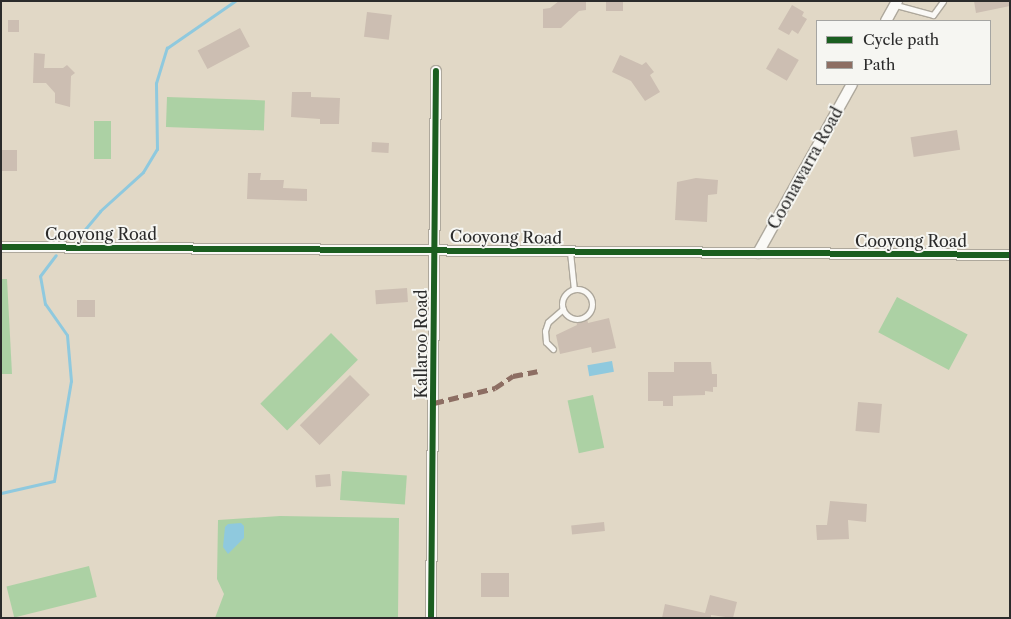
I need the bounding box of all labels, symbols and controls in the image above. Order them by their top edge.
legend [816,20,991,85]
text: Cycle path [863,30,939,49]
text: Path [863,55,895,74]
street label: Coonawarra Road [763,103,847,233]
street label: Cooyong Road [45,224,157,244]
street label: Cooyong Road [450,226,562,248]
street label: Cooyong Road [855,231,967,251]
street label: Kallaroo Road [411,290,431,398]

